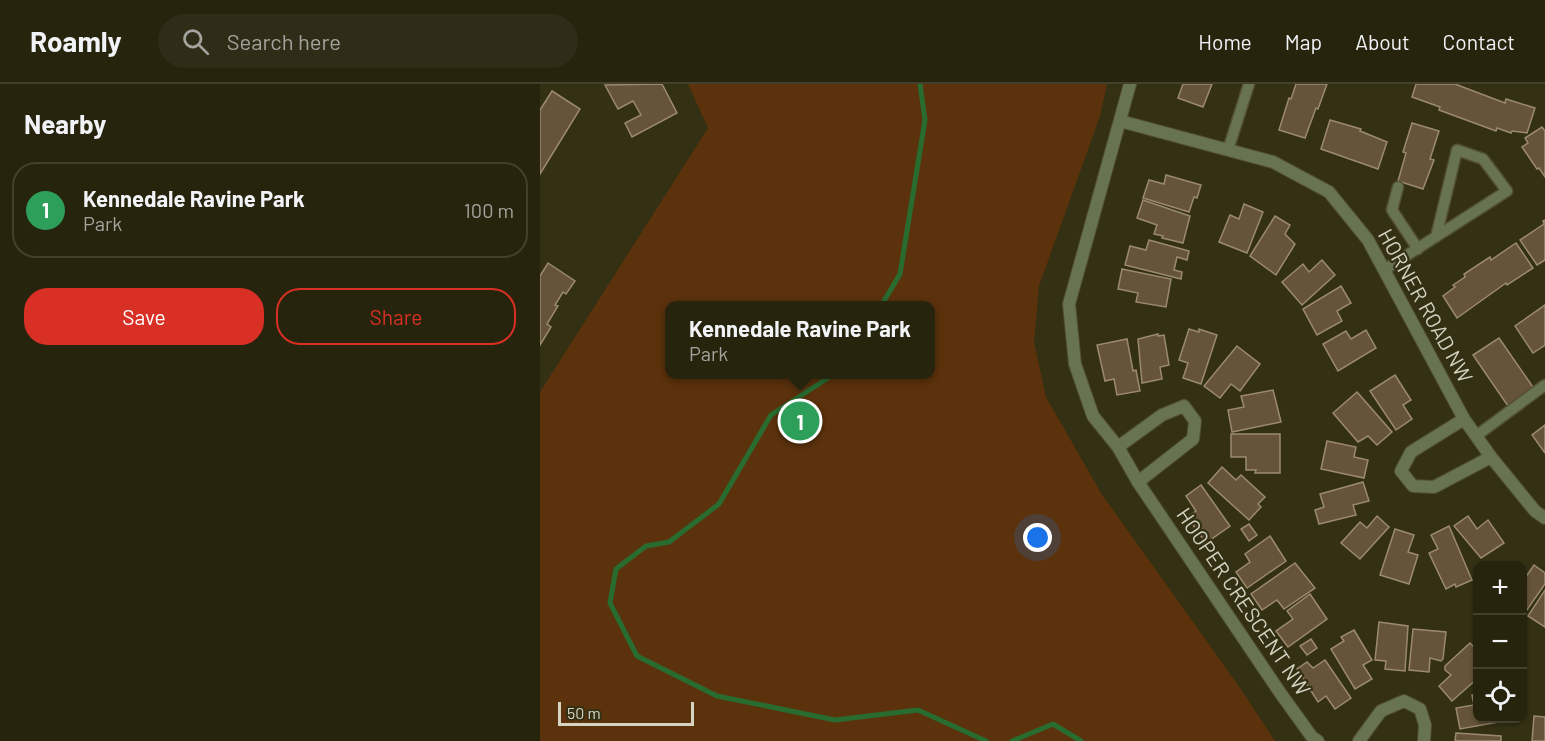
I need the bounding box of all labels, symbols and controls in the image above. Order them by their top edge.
search box [158,14,578,68]
text: Roamly [30,24,122,58]
icon: search [179,25,212,58]
text: Search here [227,28,341,54]
text: Home [1198,29,1252,54]
text: Map [1285,29,1322,54]
text: About [1355,29,1410,54]
text: Contact [1443,29,1515,54]
text: Nearby [24,108,106,139]
text: Kennedale Ravine Park [83,185,305,211]
text: 1 [42,198,49,222]
text: 100 m [464,198,514,222]
text: Park [83,211,122,235]
street label: HORNER ROAD NW [1374,224,1479,386]
button: Save [24,288,264,345]
button: Share [276,288,516,345]
popup [665,301,935,379]
text: Kennedale Ravine Park [689,315,911,341]
text: Park [689,341,728,365]
pin: 1 [780,398,820,444]
street label: HOOPER CRESCENT NW [1172,503,1316,700]
your location [1023,523,1052,552]
map controls [1473,561,1527,723]
button: + [1473,561,1527,615]
button: − [1473,615,1527,669]
button: locate [1473,669,1527,723]
scale bar [558,699,694,726]
text: 50 m [567,703,601,722]

